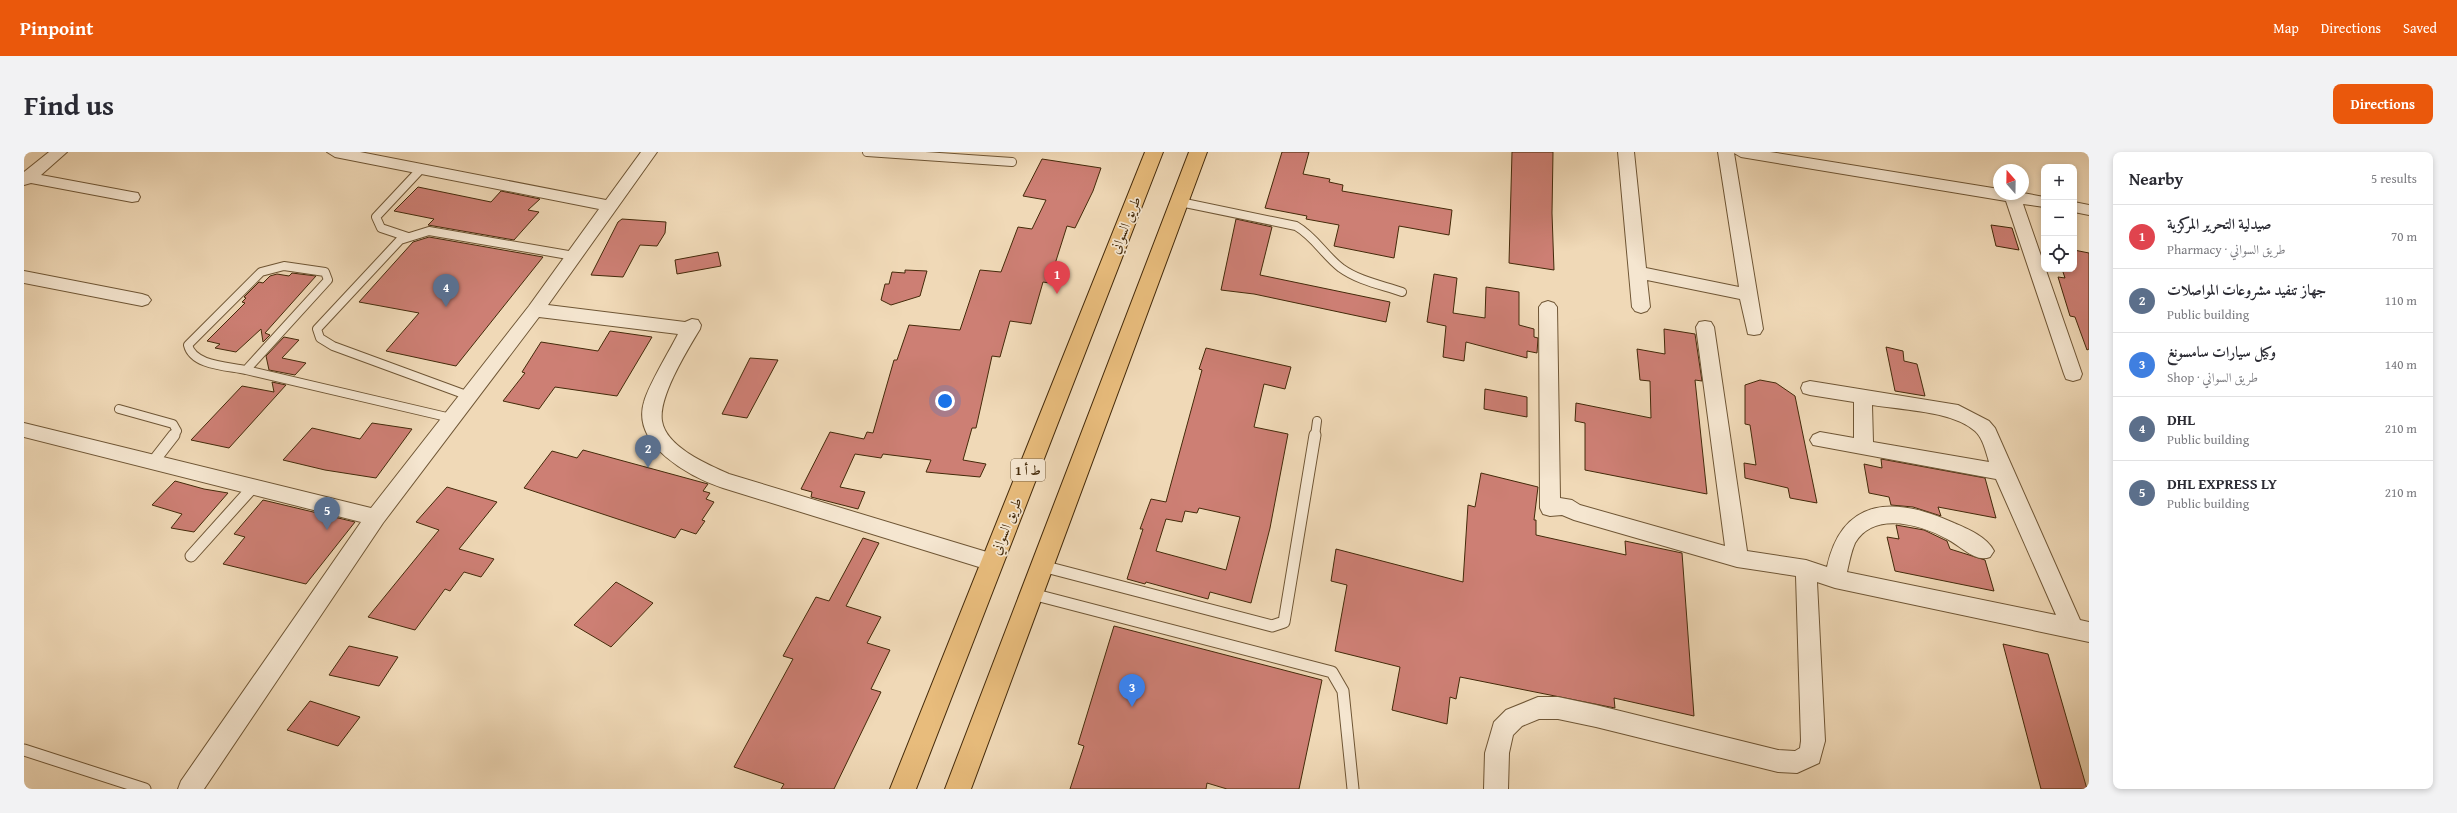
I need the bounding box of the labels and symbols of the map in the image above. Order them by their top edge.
north arrow [1993,164,2029,200]
street label: طريق السواني [1104,193,1147,257]
pin: 1 [1044,261,1070,294]
pin: 4 [433,274,459,307]
your location [935,391,955,411]
pin: 2 [635,435,661,468]
road number: ط أ 1 [1011,459,1045,481]
street label: طريق السواني [985,494,1028,558]
pin: 5 [314,497,340,530]
pin: 3 [1119,674,1145,707]

